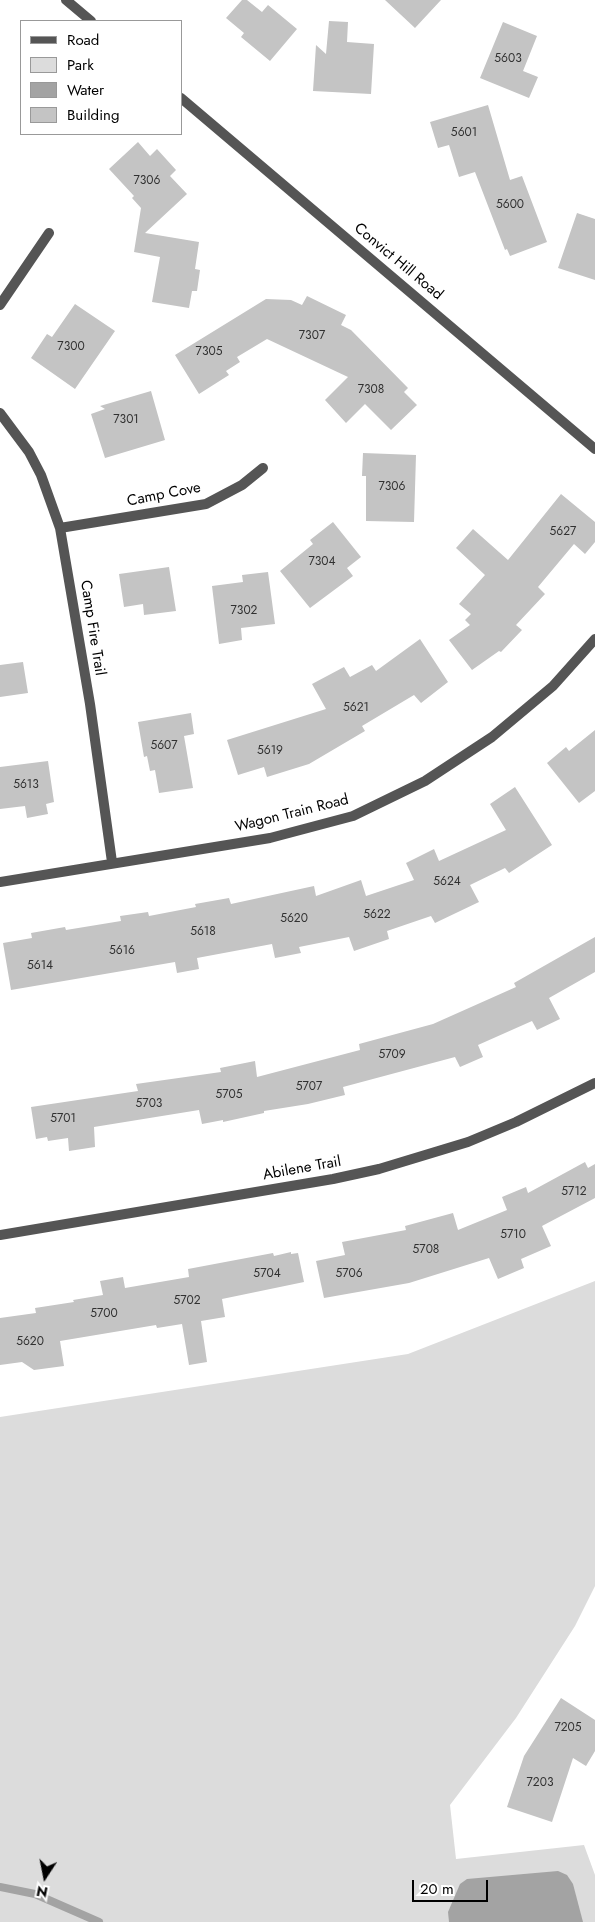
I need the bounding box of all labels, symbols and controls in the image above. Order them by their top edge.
legend [20,20,182,135]
text: Road [67,29,99,51]
house number: 5603 [494,52,522,66]
text: Park [67,54,94,76]
text: Water [67,79,104,101]
text: Building [67,104,119,126]
house number: 5601 [451,126,477,140]
house number: 7306 [134,174,160,188]
house number: 5600 [496,198,524,212]
street label: Convict Hill Road [350,220,446,304]
house number: 7307 [299,329,325,343]
house number: 7300 [57,340,85,354]
house number: 7305 [196,345,222,359]
house number: 7308 [358,383,384,397]
house number: 7301 [113,413,139,427]
street label: Camp Cove [126,479,202,511]
house number: 7306 [379,480,405,494]
house number: 5627 [550,525,576,539]
house number: 7304 [308,555,336,569]
street label: Camp Fire Trail [76,579,108,677]
house number: 7302 [231,604,257,618]
house number: 5621 [343,701,369,715]
house number: 5607 [150,739,178,753]
house number: 5619 [257,744,283,758]
house number: 5613 [13,778,39,792]
street label: Wagon Train Road [233,791,351,837]
house number: 5624 [433,875,461,889]
house number: 5622 [363,908,391,922]
house number: 5620 [280,912,308,926]
house number: 5618 [190,925,216,939]
house number: 5616 [109,944,135,958]
house number: 5614 [27,959,53,973]
house number: 5709 [378,1048,406,1062]
house number: 5707 [296,1080,322,1094]
house number: 5705 [215,1088,243,1102]
house number: 5703 [136,1097,162,1111]
house number: 5701 [50,1112,76,1126]
street label: Abilene Trail [261,1153,343,1185]
house number: 5712 [561,1185,587,1199]
house number: 5710 [500,1228,526,1242]
house number: 5708 [413,1243,439,1257]
house number: 5704 [253,1267,281,1281]
house number: 5706 [335,1267,363,1281]
house number: 5702 [173,1294,201,1308]
house number: 5700 [90,1307,118,1321]
house number: 5620 [16,1335,44,1349]
house number: 7205 [554,1721,582,1735]
house number: 7203 [527,1776,553,1790]
north arrow [20,1852,70,1902]
scale bar [415,1870,491,1902]
text: 20 m [420,1878,454,1900]
text: N [35,1881,50,1903]

